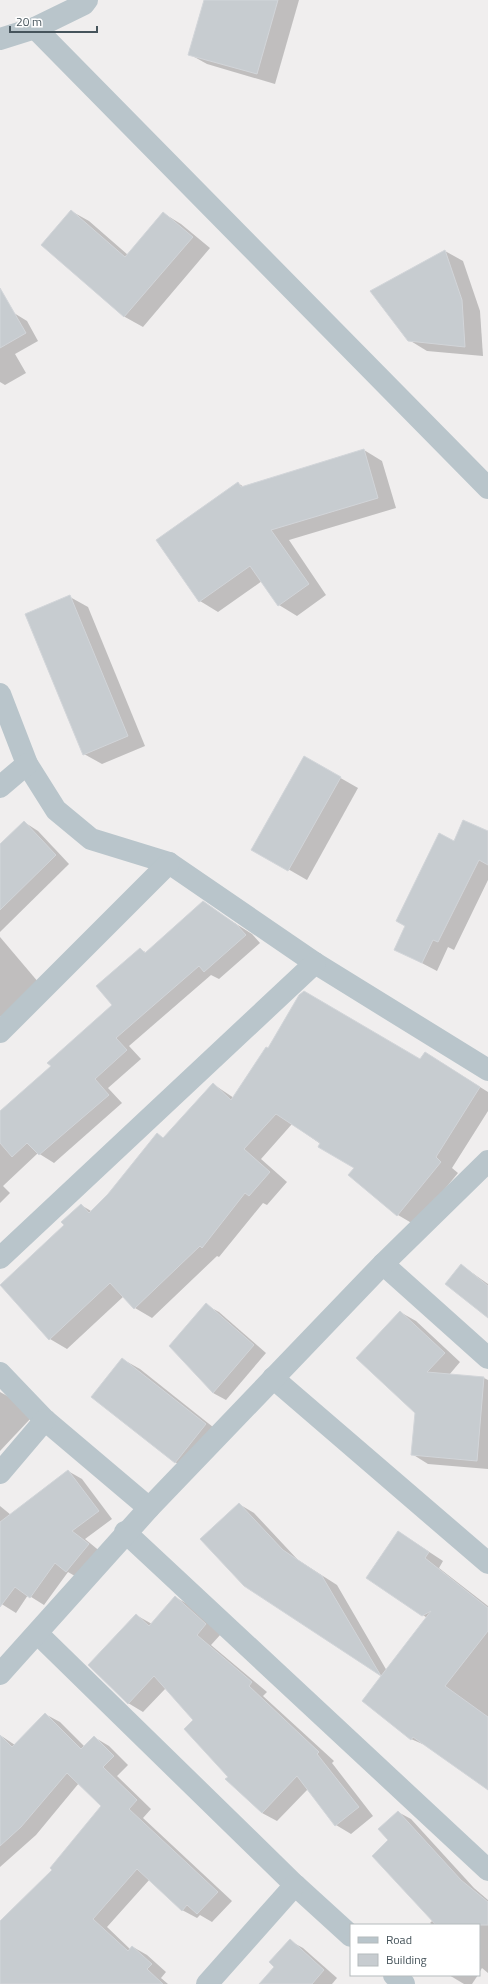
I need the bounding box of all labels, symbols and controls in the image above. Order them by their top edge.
scale bar [10,8,97,34]
text: 20 m [16,12,42,31]
legend [350,1924,480,1976]
text: Road [386,1930,412,1949]
text: Building [386,1950,427,1969]

